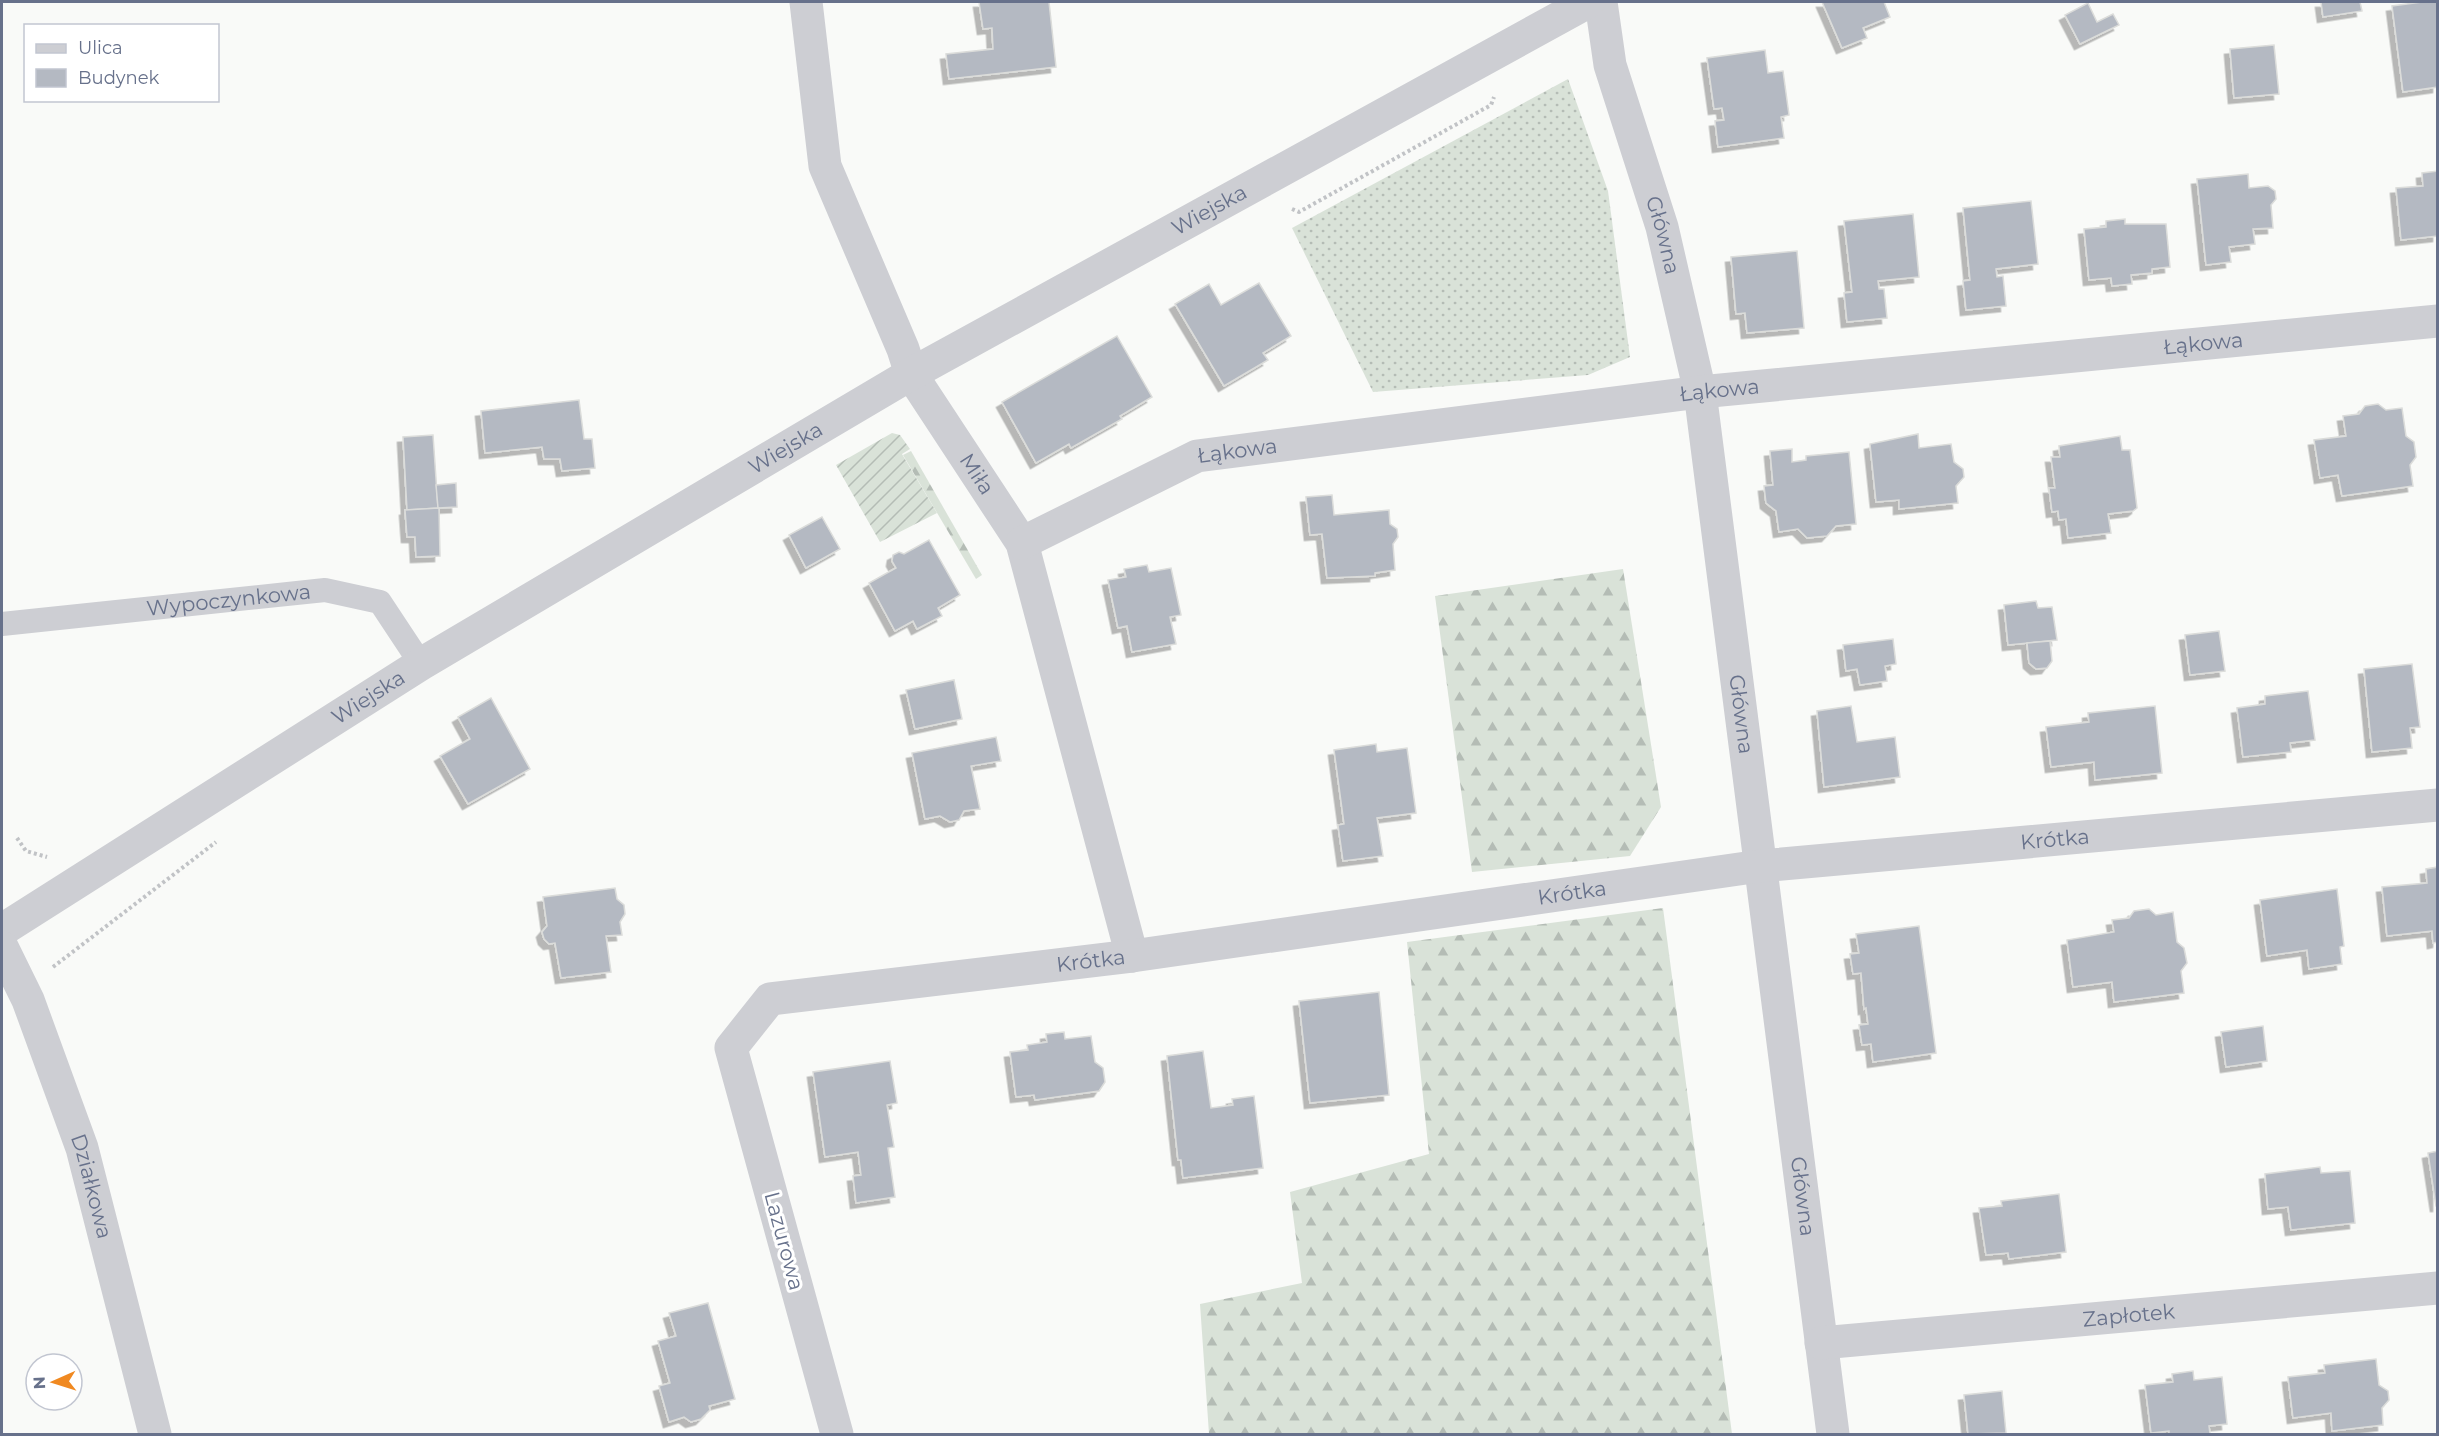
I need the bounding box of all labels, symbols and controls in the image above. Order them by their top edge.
legend [24,24,219,102]
text: Ulica [78,37,123,59]
text: Budynek [78,67,160,89]
street label: Wiejska [1167,179,1251,240]
street label: Główna [1641,193,1685,277]
street label: Łąkowa [2162,327,2244,359]
street label: Łąkowa [1678,373,1761,407]
street label: Wiejska [744,416,827,479]
street label: Łąkowa [1196,433,1279,468]
street label: Miła [955,449,1000,499]
street label: Wypoczynkowa [145,579,312,621]
street label: Wiejska [327,664,409,729]
street label: Główna [1724,673,1759,755]
street label: Krótka [2019,823,2091,855]
street label: Krótka [1536,875,1608,910]
street label: Krótka [1055,944,1127,977]
street label: Działkowa [66,1130,118,1241]
street label: Główna [1786,1155,1821,1238]
street label: Lazurowa [759,1189,810,1293]
street label: Zapłotek [2081,1298,2176,1332]
north arrow [24,1352,84,1412]
text: N [30,1376,49,1390]

